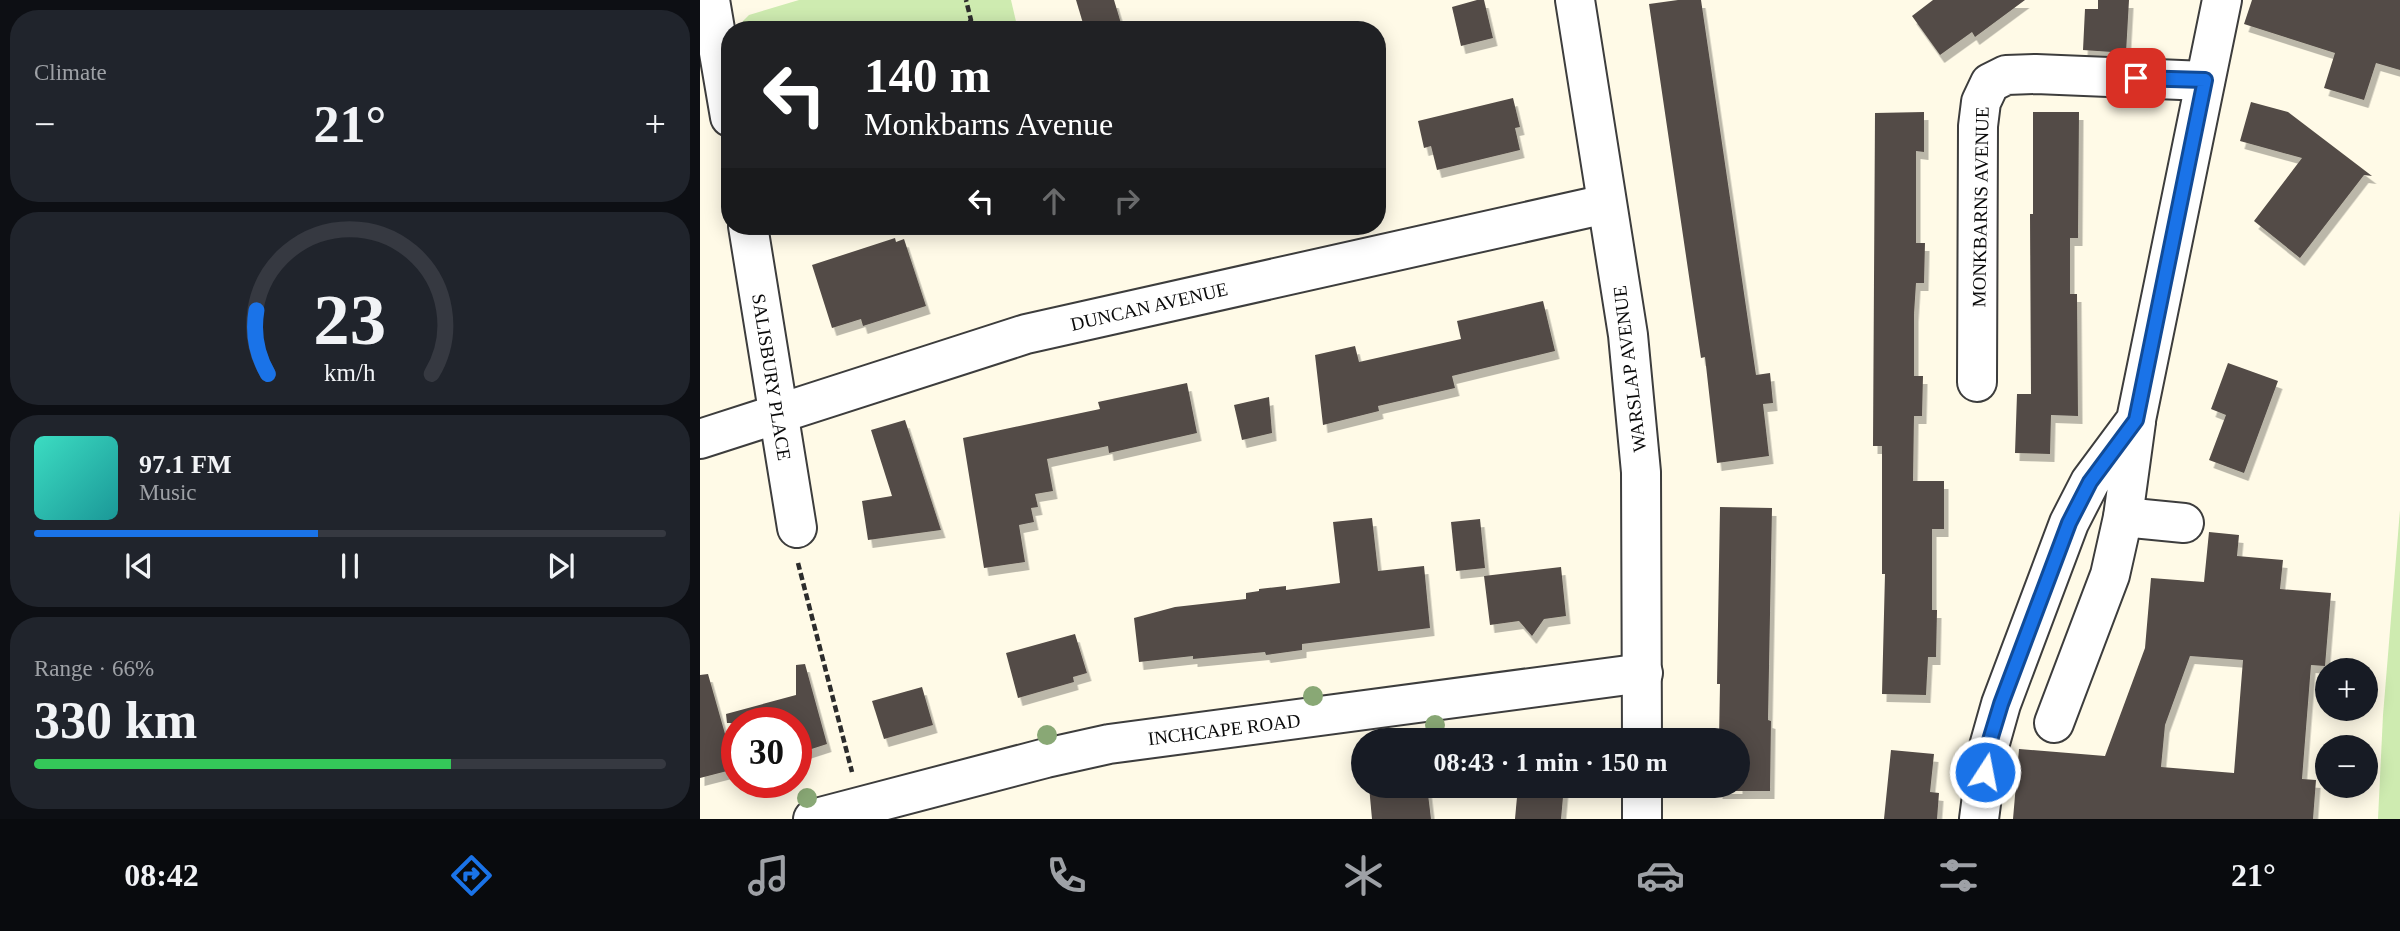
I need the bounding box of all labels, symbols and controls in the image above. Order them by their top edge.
text: 140 m [864,48,991,103]
pin [2106,48,2166,108]
icon: left [749,49,840,140]
icon: arrive [2117,59,2155,97]
text: Climate [34,60,107,85]
text: 21° [314,96,386,153]
text: − [34,103,55,145]
text: + [645,103,666,145]
text: Monkbarns Avenue [864,106,1113,142]
street label: MONKBARNS AVENUE [1968,106,1993,308]
icon: left [962,182,1000,220]
icon: ahead [1035,182,1073,220]
icon: right [1108,182,1146,220]
street label: DUNCAN AVENUE [1068,278,1230,335]
text: 23 [314,280,386,361]
street label: WARSLAP AVENUE [1609,285,1650,453]
street label: SALISBURY PLACE [748,292,795,462]
text: km/h [324,359,376,386]
text: 97.1 FM [139,450,231,479]
text: Music [139,480,197,505]
icon: previous [120,547,158,585]
icon: pause [331,547,369,585]
icon: next [542,547,580,585]
text: Range · 66% [34,656,154,681]
map controls [2315,658,2378,798]
button: + [2315,658,2378,721]
text: 330 km [34,692,197,749]
speed limit sign: 30 [721,707,812,798]
street label: INCHCAPE ROAD [1147,710,1302,749]
position arrow [1948,735,2022,809]
button: − [2315,735,2378,798]
text: 08:43 · 1 min · 150 m [1434,748,1668,777]
icon: directions [447,851,496,900]
icon: music [744,851,793,900]
icon: phone [1042,851,1091,900]
icon: climate [1339,851,1388,900]
icon: car [1636,851,1685,900]
icon: filters [1934,851,1983,900]
text: 08:42 [124,857,199,893]
text: 21° [2231,857,2276,893]

